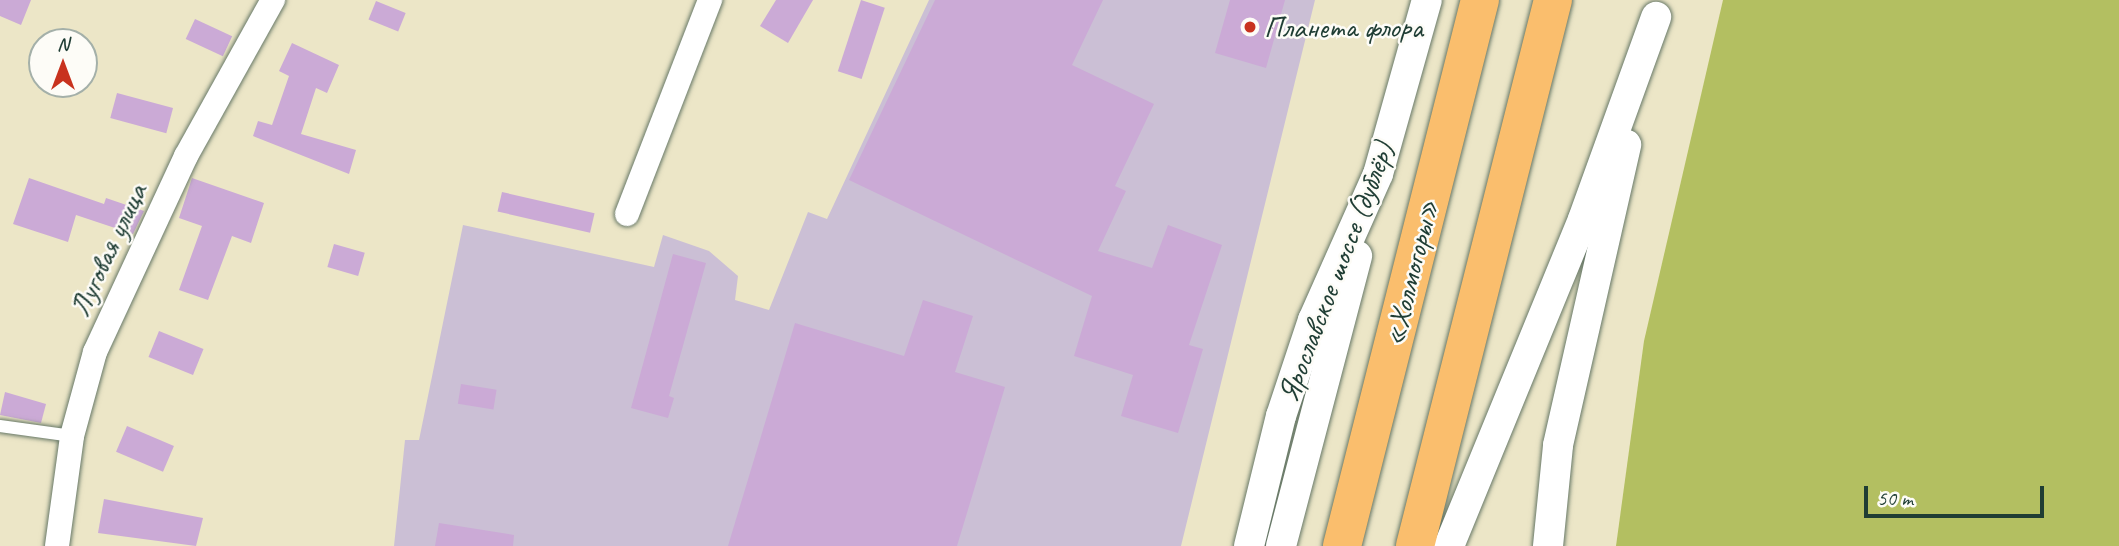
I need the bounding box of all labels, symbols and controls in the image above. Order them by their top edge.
place label: Планета флора [1264,9,1423,45]
marker: Планета флора [1242,19,1258,35]
north arrow [28,28,98,98]
text: N [57,32,69,56]
street label: Ярославское шоссе (дублёр) [1270,137,1402,407]
street label: Луговая улица [61,177,155,323]
street label: «Холмогоры» [1375,196,1447,350]
scale bar [1867,472,2047,516]
text: 50 m [1877,485,1913,511]

